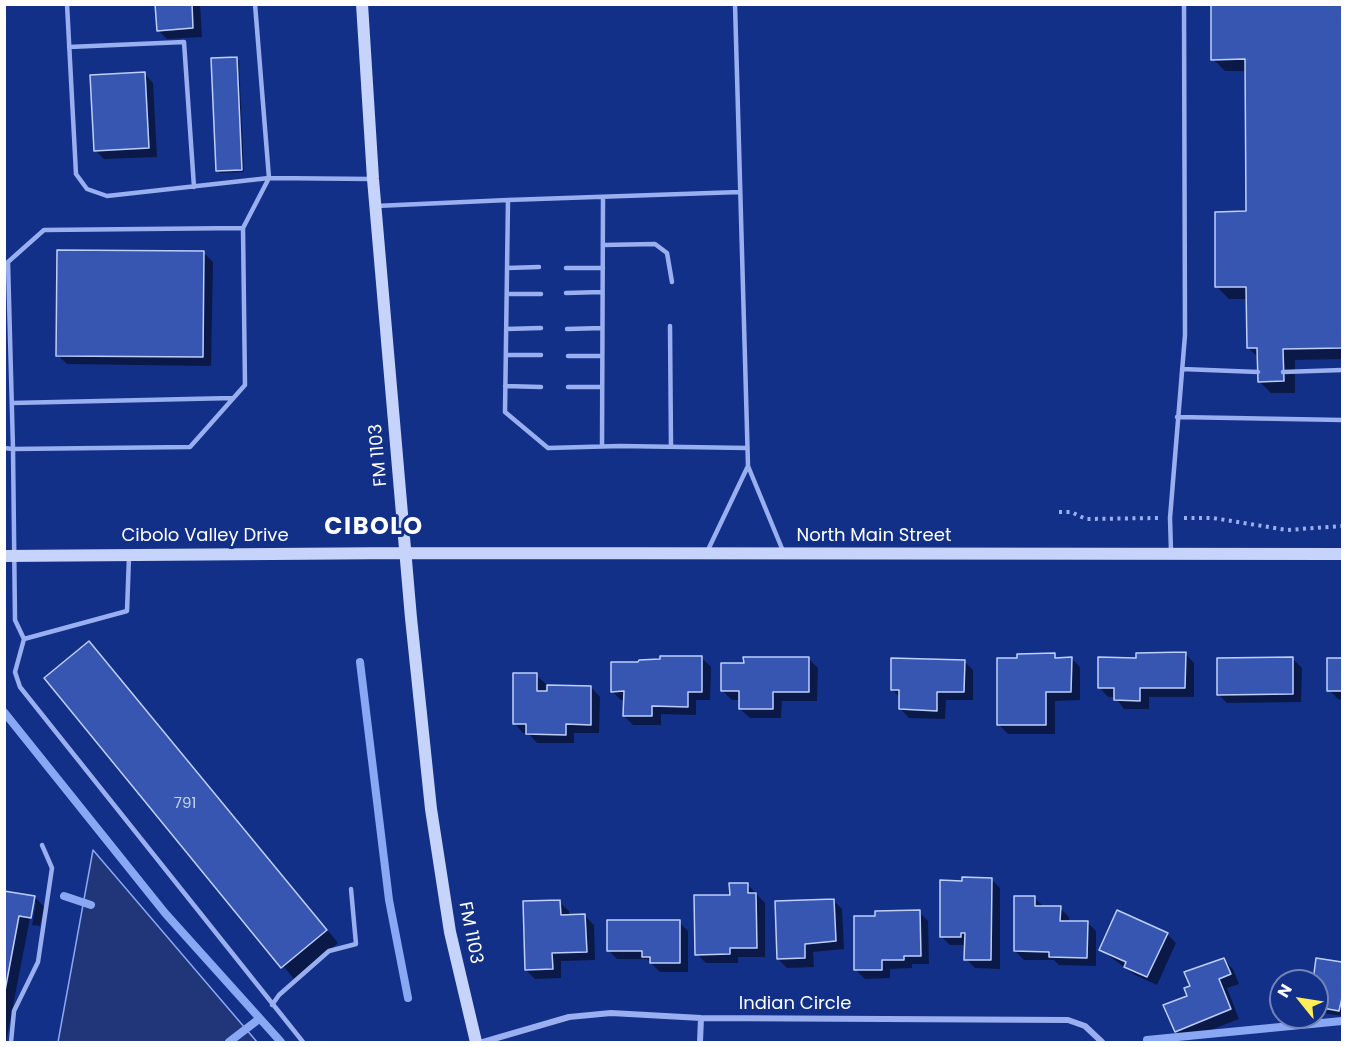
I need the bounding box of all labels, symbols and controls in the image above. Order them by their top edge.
street label: FM 1103 [366,423,392,487]
district label: CIBOLO [324,514,424,542]
street label: Cibolo Valley Drive [121,525,289,547]
street label: North Main Street [797,525,951,547]
house number: 791 [174,795,196,813]
street label: FM 1103 [453,900,487,966]
north arrow [1269,969,1329,1029]
text: N [1272,980,1298,1002]
street label: Indian Circle [739,993,851,1015]

